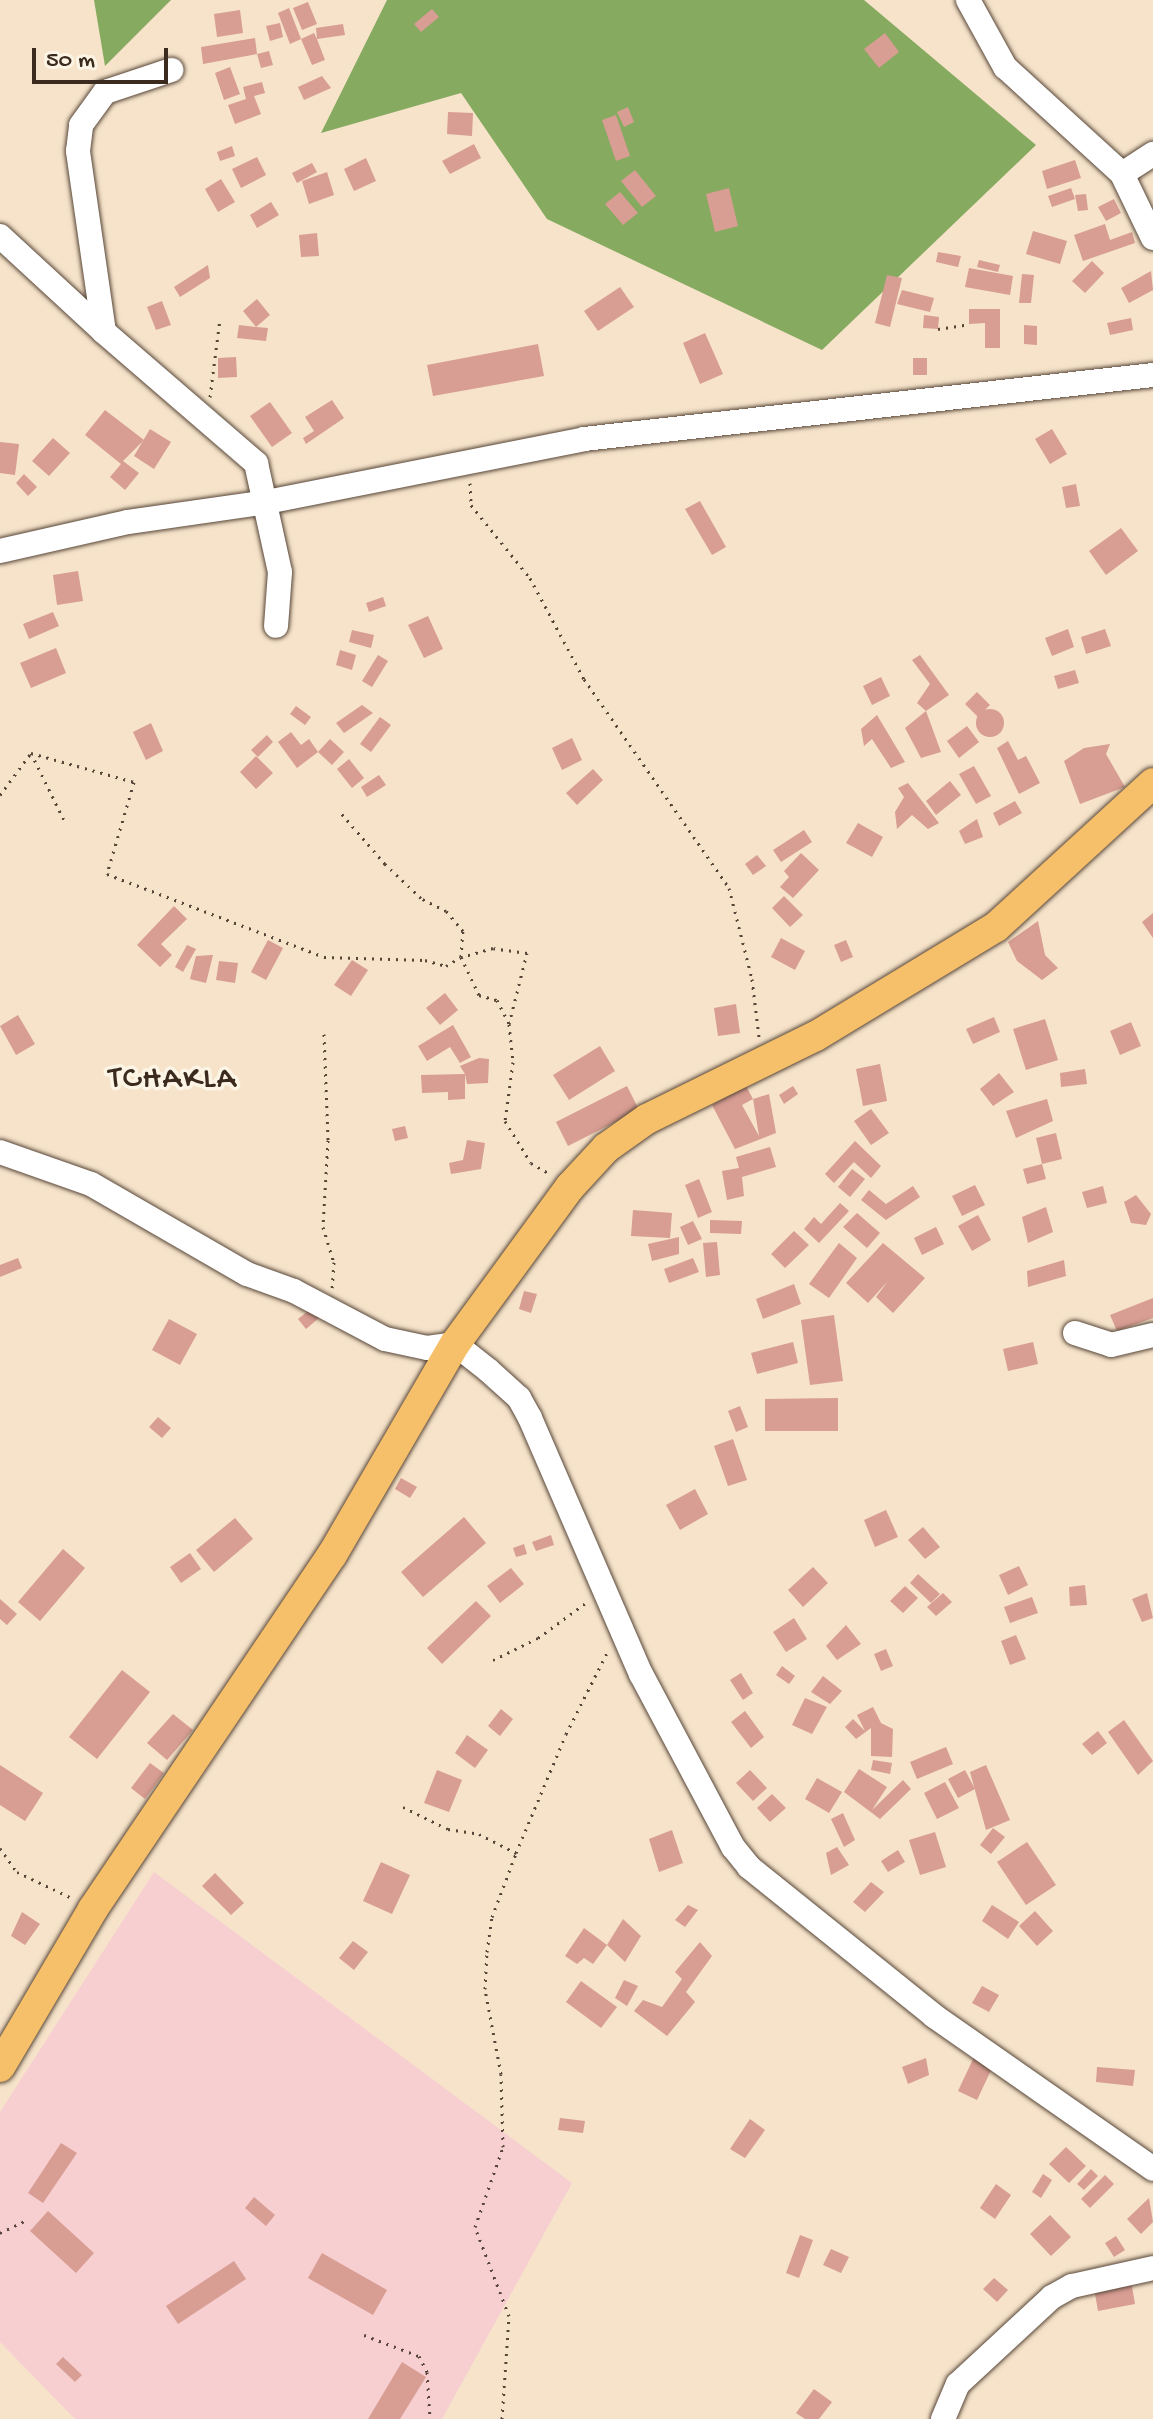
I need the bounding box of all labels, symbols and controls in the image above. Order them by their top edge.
scale bar [36,32,172,82]
text: 50 m [46,47,95,76]
district label: TCHAKLA [108,1061,238,1099]

